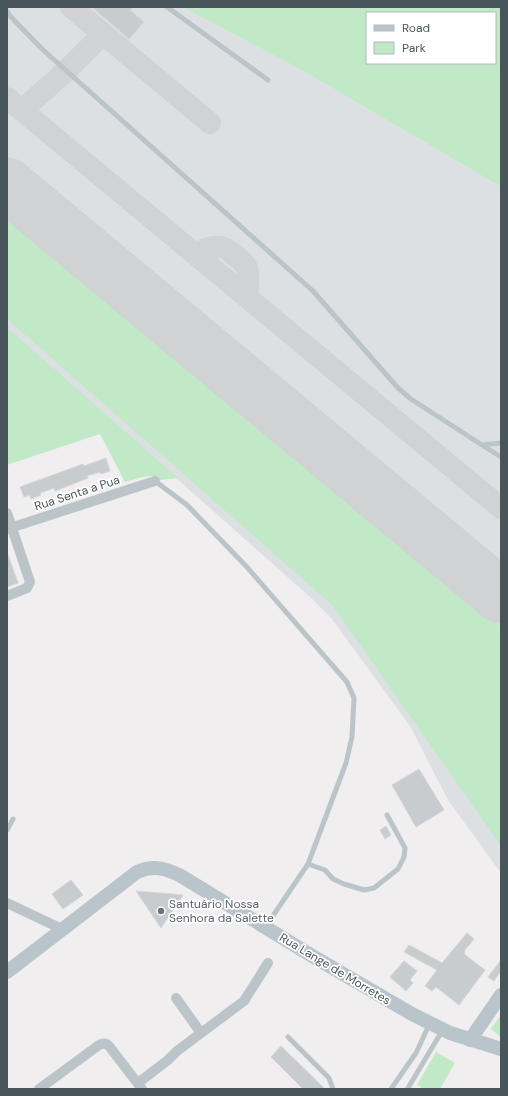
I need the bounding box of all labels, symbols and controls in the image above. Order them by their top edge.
legend [366,12,496,64]
text: Road [402,20,430,36]
text: Park [402,40,426,56]
street label: Rua Senta a Pua [32,472,122,514]
place label: Santuário Nossa Senhora da Salette [169,896,274,926]
marker: Santuário Nossa Senhora da Salette [156,906,166,916]
street label: Rua Lange de Morretes [276,929,394,1009]

